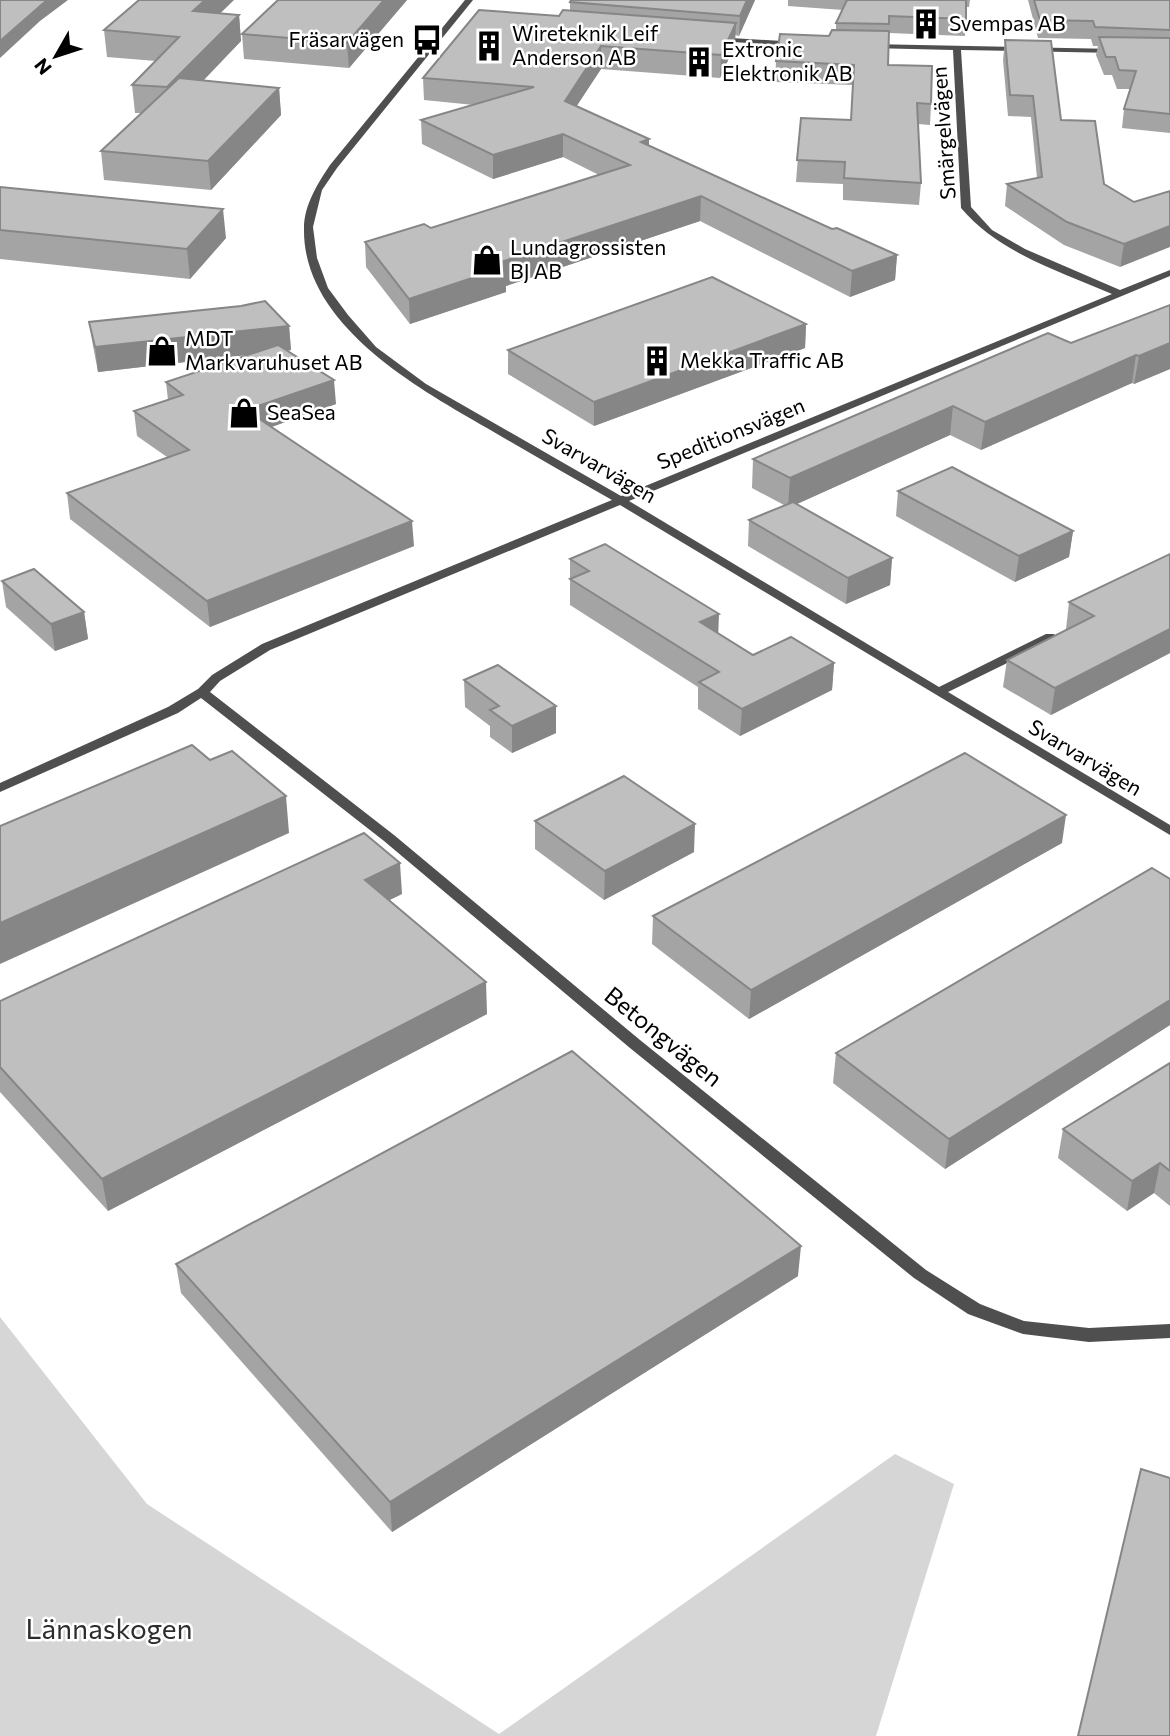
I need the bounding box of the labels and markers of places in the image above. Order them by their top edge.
building icon: Svempas AB [909,7,943,41]
place label: Svempas AB [949,10,1066,35]
place label: Wireteknik Leif Anderson AB [512,20,659,69]
bus stop icon: Fräsarvägen [410,23,444,57]
place label: Fräsarvägen [289,26,404,51]
building icon: Wireteknik Leif Anderson AB [472,29,506,63]
place label: Extronic Elektronik AB [722,36,852,85]
building icon: Extronic Elektronik AB [682,45,716,79]
place label: Lundagrossisten BJ AB [510,234,666,283]
shop icon: Lundagrossisten BJ AB [470,243,504,277]
place label: MDT Markvaruhuset AB [185,325,362,374]
shop icon: MDT Markvaruhuset AB [145,334,179,368]
building icon: Mekka Traffic AB [640,344,674,378]
place label: Mekka Traffic AB [680,347,844,372]
shop icon: SeaSea [227,396,261,430]
place label: SeaSea [267,399,336,424]

